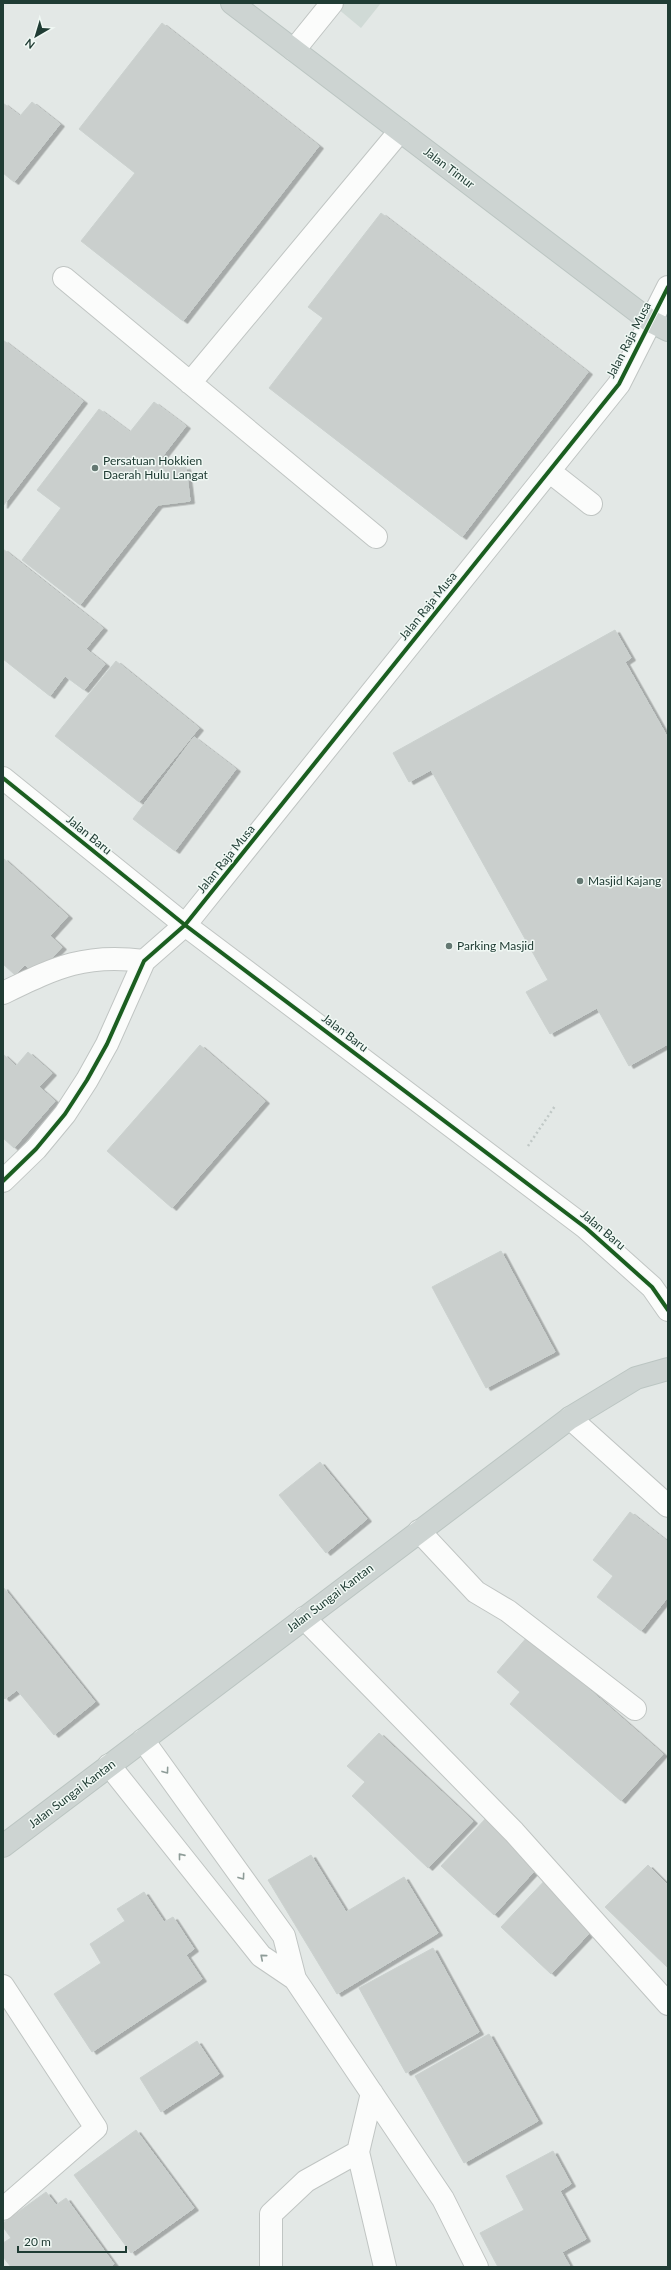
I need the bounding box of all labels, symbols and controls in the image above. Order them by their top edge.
north arrow [16,16,56,56]
text: N [22,37,37,52]
street label: Jalan Timur [421,144,478,192]
street label: Jalan Raja Musa [603,299,654,380]
place label: Persatuan Hokkien Daerah Hulu Langat [103,453,209,482]
marker: Persatuan Hokkien Daerah Hulu Langat [90,463,100,473]
street label: Jalan Raja Musa [395,568,460,643]
street label: Jalan Baru [64,812,115,857]
street label: Jalan Raja Musa [193,821,258,896]
place label: Masjid Kajang [588,873,661,888]
marker: Masjid Kajang [575,876,585,886]
place label: Parking Masjid [457,938,534,953]
marker: Parking Masjid [444,941,454,951]
street label: Jalan Baru [319,1010,371,1055]
street label: Jalan Baru [578,1207,629,1253]
street label: Jalan Sungai Kantan [283,1560,376,1635]
street label: Jalan Sungai Kantan [25,1756,118,1831]
one-way arrow [161,1767,168,1774]
one-way arrow [179,1854,186,1861]
one-way arrow [237,1872,244,1879]
one-way arrow [261,1954,268,1961]
scale bar [18,2228,126,2254]
text: 20 m [24,2234,51,2249]

